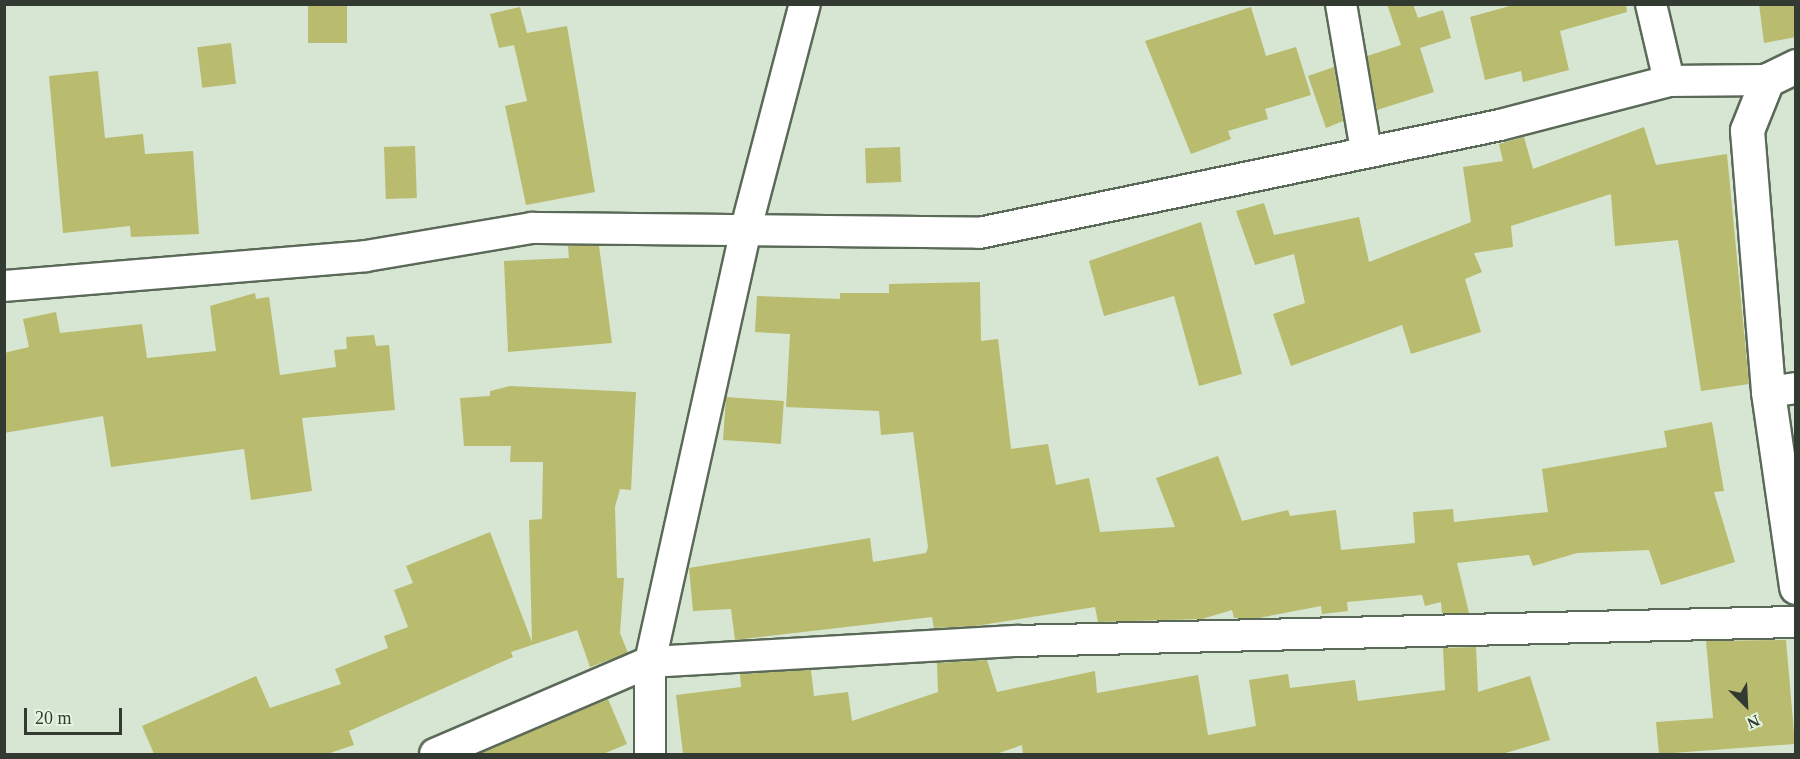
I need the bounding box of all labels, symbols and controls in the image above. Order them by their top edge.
north arrow [1716,675,1776,735]
scale bar [27,696,124,734]
text: 20 m [35,708,72,728]
text: N [1745,712,1762,732]

